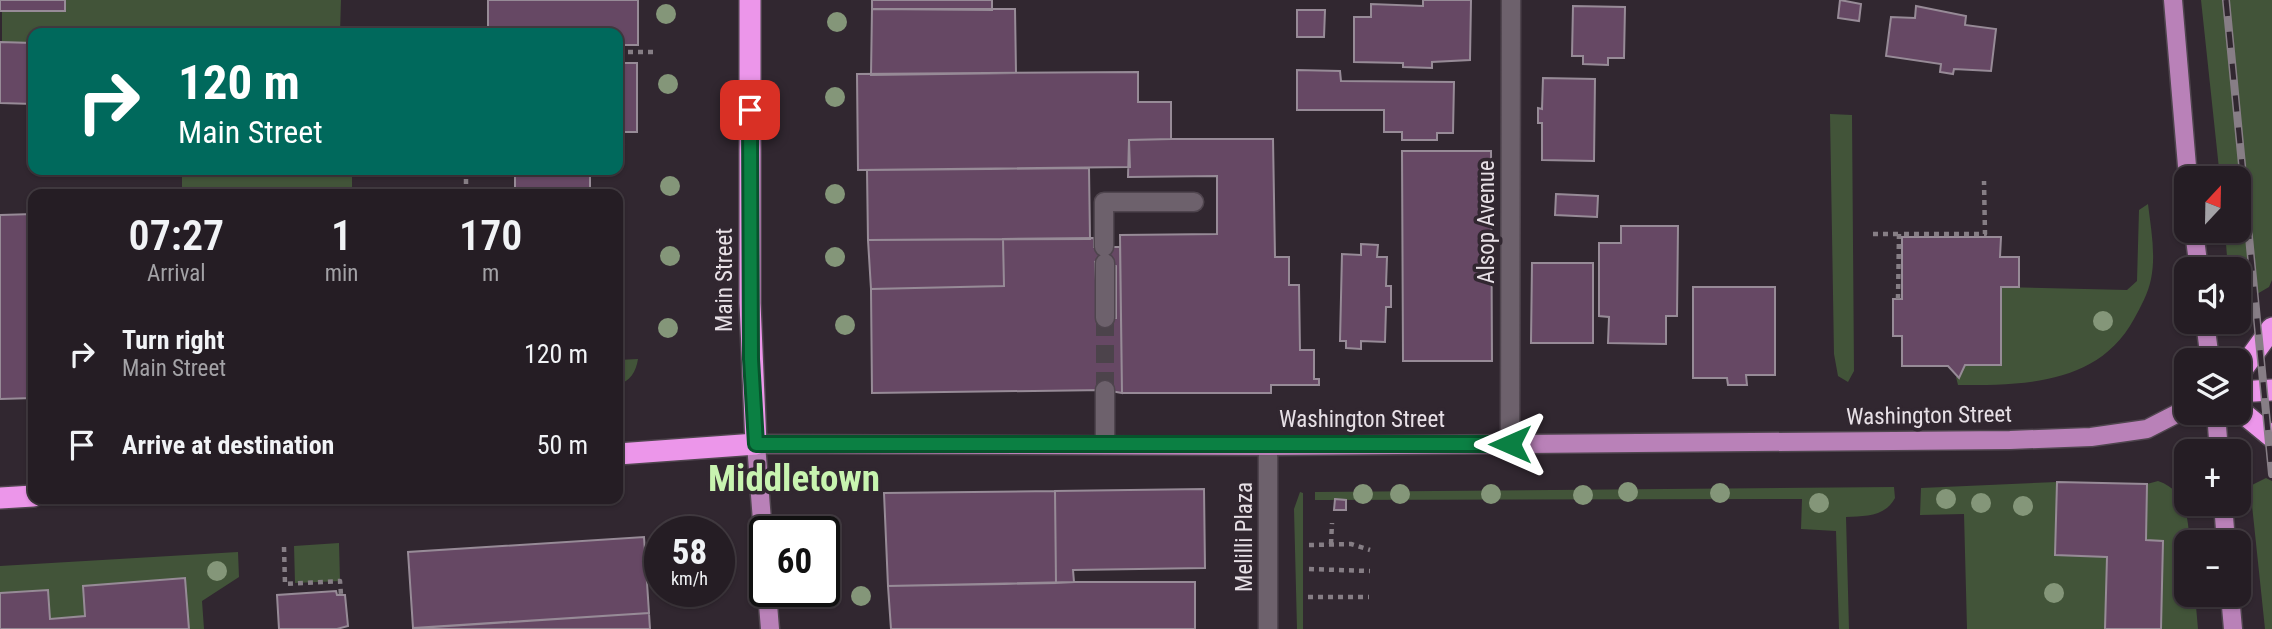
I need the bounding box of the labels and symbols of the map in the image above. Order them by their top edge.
pin [720,80,780,140]
street label: Alsop Avenue [1473,160,1500,284]
north arrow [2174,166,2250,243]
street label: Main Street [711,228,738,332]
street label: Washington Street [1846,401,2012,430]
street label: Washington Street [1279,406,1445,433]
position arrow [1473,407,1547,481]
district label: Middletown [708,457,880,500]
street label: Melilli Plaza [1231,482,1258,592]
speed limit sign: 60 [749,516,840,607]

